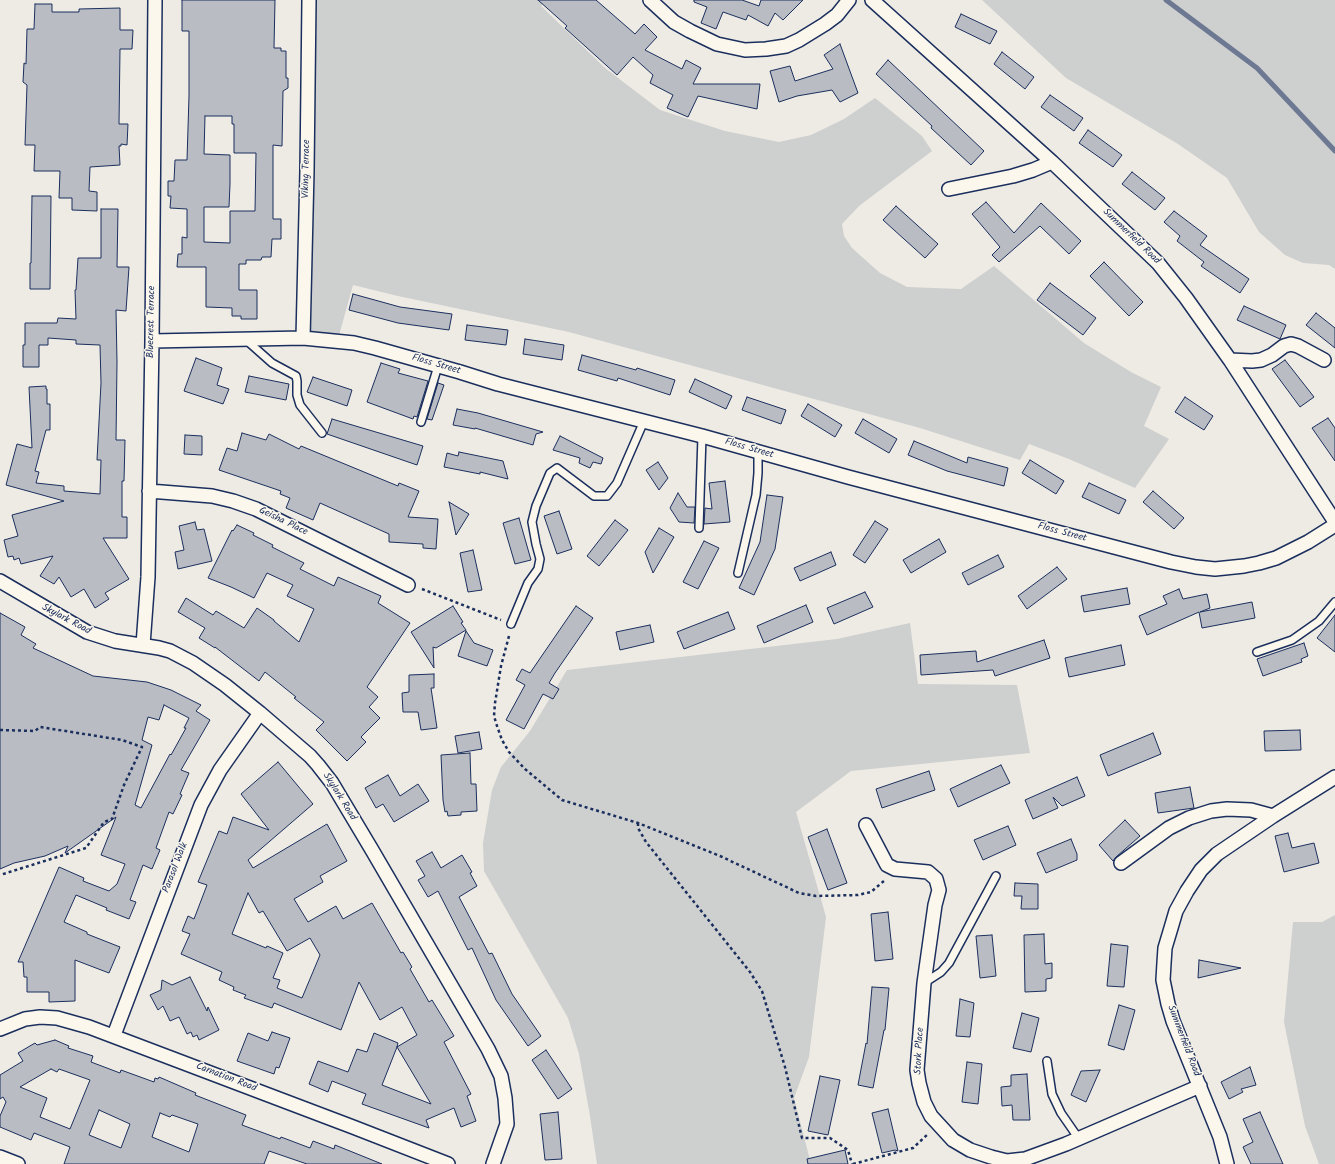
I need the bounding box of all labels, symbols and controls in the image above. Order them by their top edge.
street label: Viking Terrace [300,139,314,199]
street label: Summerfield Road [1100,207,1162,267]
street label: Bluecrest Terrace [145,286,159,358]
street label: Floss Street [410,352,462,378]
street label: Floss Street [723,436,775,462]
street label: Geisha Place [257,505,309,539]
street label: Floss Street [1036,521,1088,545]
street label: Skylark Road [39,602,93,638]
street label: Skylark Road [320,771,358,823]
street label: Parasol Walk [161,841,191,895]
street label: Summerfield Road [1164,1004,1202,1078]
street label: Stork Place [913,1027,927,1075]
street label: Carnation Road [194,1061,258,1095]

